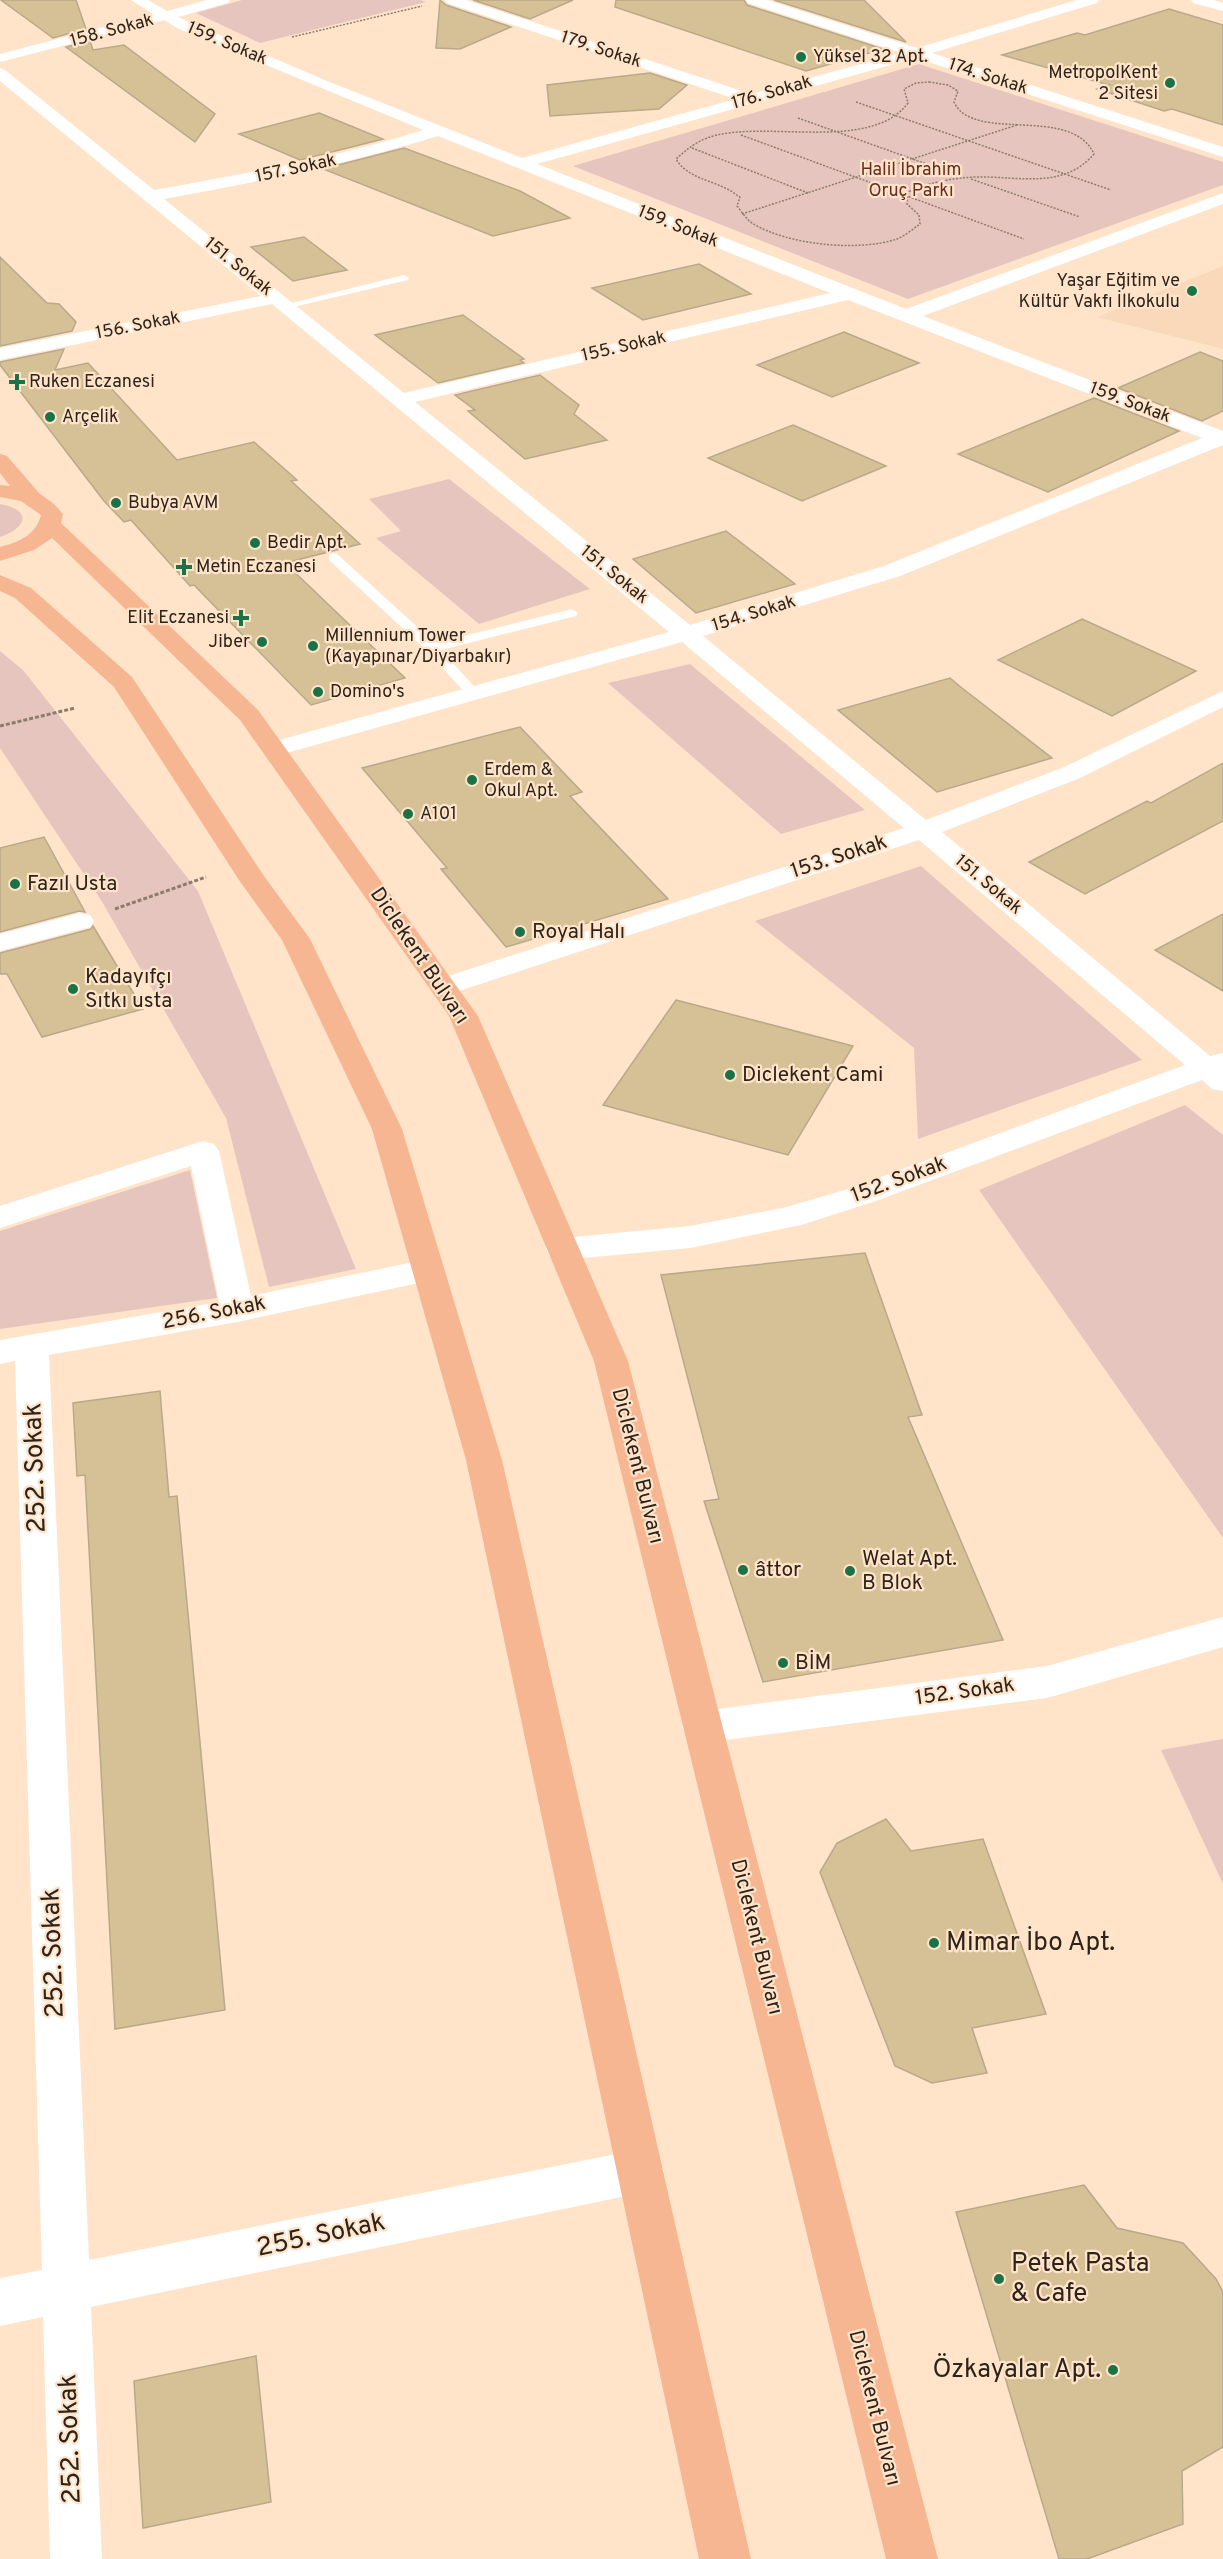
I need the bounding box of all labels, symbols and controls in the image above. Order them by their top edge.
street label: 158. Sokak [68,9,156,53]
street label: 159. Sokak [183,17,271,71]
street label: 179. Sokak [558,26,644,74]
place label: Yüksel 32 Apt. [813,46,928,69]
marker: Yüksel 32 Apt. [794,50,808,64]
street label: 174. Sokak [945,53,1031,101]
place label: MetropolKent 2 Sitesi [1048,62,1158,106]
street label: 176. Sokak [729,71,815,115]
marker: MetropolKent 2 Sitesi [1163,76,1177,90]
street label: 157. Sokak [253,149,339,189]
park label: Halil İbrahim Oruç Parkı [861,157,961,203]
street label: 159. Sokak [634,200,722,254]
street label: 151. Sokak [199,232,277,302]
place label: Yaşar Eğitim ve Kültür Vakfı İlkokulu [1019,270,1180,314]
marker: Yaşar Eğitim ve Kültür Vakfı İlkokulu [1185,284,1199,298]
street label: 156. Sokak [94,307,182,345]
street label: 155. Sokak [580,326,668,368]
place label: Ruken Eczanesi [29,371,155,394]
marker: Ruken Eczanesi [10,375,24,389]
street label: 159. Sokak [1086,377,1174,429]
place label: Arçelik [62,406,118,429]
marker: Arçelik [43,410,57,424]
place label: Bubya AVM [128,492,219,515]
marker: Bubya AVM [109,496,123,510]
place label: Bedir Apt. [267,532,347,555]
marker: Bedir Apt. [248,536,262,550]
street label: 151. Sokak [575,540,653,610]
place label: Metin Eczanesi [196,556,316,579]
marker: Metin Eczanesi [177,560,191,574]
street label: 154. Sokak [709,590,799,638]
place label: Elit Eczanesi [127,607,229,630]
marker: Elit Eczanesi [234,611,248,625]
place label: Millennium Tower (Kayapınar/Diyarbakır) [325,625,512,669]
place label: Jiber [208,631,250,654]
marker: Jiber [255,635,269,649]
marker: Millennium Tower (Kayapınar/Diyarbakır) [306,639,320,653]
place label: Domino's [330,681,405,704]
marker: Domino's [311,685,325,699]
place label: Erdem & Okul Apt. [484,759,558,803]
marker: Erdem & Okul Apt. [465,773,479,787]
place label: A101 [420,803,457,826]
marker: A101 [401,807,415,821]
street label: 153. Sokak [787,829,891,885]
street label: 151. Sokak [949,850,1027,920]
place label: Fazıl Usta [27,871,117,898]
marker: Fazıl Usta [8,877,22,891]
street label: Diclekent Bulvarı [363,882,475,1030]
place label: Royal Halı [532,919,625,946]
marker: Royal Halı [513,925,527,939]
place label: Kadayıfçı Sıtkı usta [85,964,172,1015]
marker: Kadayıfçı Sıtkı usta [66,982,80,996]
place label: Diclekent Cami [742,1062,883,1089]
marker: Diclekent Cami [723,1068,737,1082]
street label: 152. Sokak [847,1150,951,1210]
street label: 256. Sokak [160,1290,268,1336]
street label: Diclekent Bulvarı [605,1385,669,1547]
street label: 252. Sokak [17,1402,55,1534]
place label: Welat Apt. B Blok [862,1546,957,1597]
place label: âttor [755,1557,801,1584]
marker: âttor [736,1563,750,1577]
marker: Welat Apt. B Blok [843,1564,857,1578]
place label: BİM [795,1650,831,1677]
marker: BİM [776,1656,790,1670]
street label: 152. Sokak [914,1672,1016,1712]
street label: Diclekent Bulvarı [724,1856,788,2018]
street label: 252. Sokak [35,1887,73,2019]
place label: Mimar İbo Apt. [946,1926,1115,1960]
marker: Mimar İbo Apt. [927,1936,941,1950]
street label: 255. Sokak [254,2206,388,2266]
place label: Petek Pasta & Cafe [1011,2248,1149,2311]
marker: Petek Pasta & Cafe [992,2272,1006,2286]
street label: Diclekent Bulvarı [842,2327,906,2489]
place label: Özkayalar Apt. [932,2353,1101,2387]
marker: Özkayalar Apt. [1106,2363,1120,2377]
street label: 252. Sokak [52,2373,90,2505]

